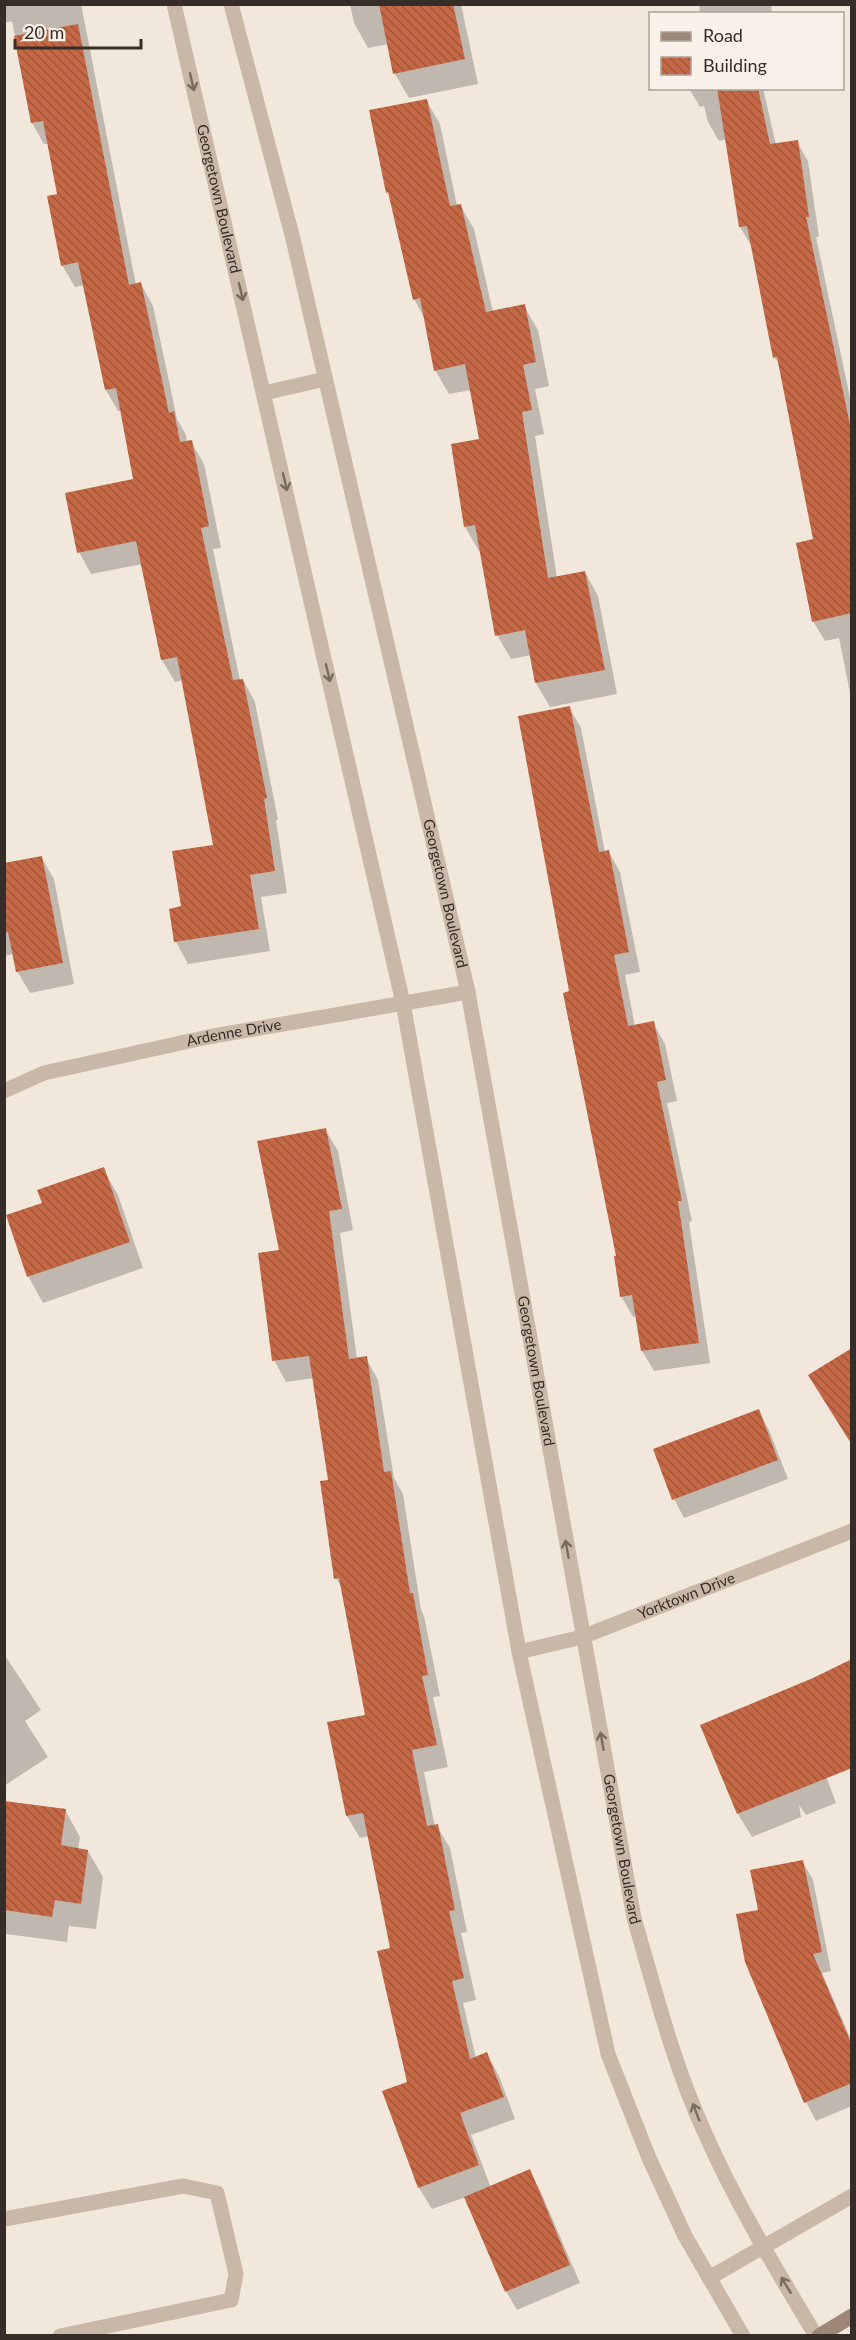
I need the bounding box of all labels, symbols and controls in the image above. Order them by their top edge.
scale bar [15,12,141,50]
legend [649,12,844,90]
text: 20 m [24,21,64,43]
text: Road [703,24,743,46]
text: Building [703,54,767,76]
one-way arrow [187,72,199,91]
street label: Georgetown Boulevard [194,122,245,275]
one-way arrow [236,282,247,302]
one-way arrow [279,473,291,492]
one-way arrow [323,662,334,682]
street label: Georgetown Boulevard [420,817,472,970]
street label: Ardenne Drive [185,1014,283,1049]
street label: Georgetown Boulevard [515,1294,559,1447]
one-way arrow [561,1540,572,1560]
street label: Yorktown Drive [635,1568,737,1622]
one-way arrow [596,1732,607,1751]
street label: Georgetown Boulevard [600,1772,645,1926]
one-way arrow [690,2103,701,2122]
one-way arrow [779,2277,791,2294]

